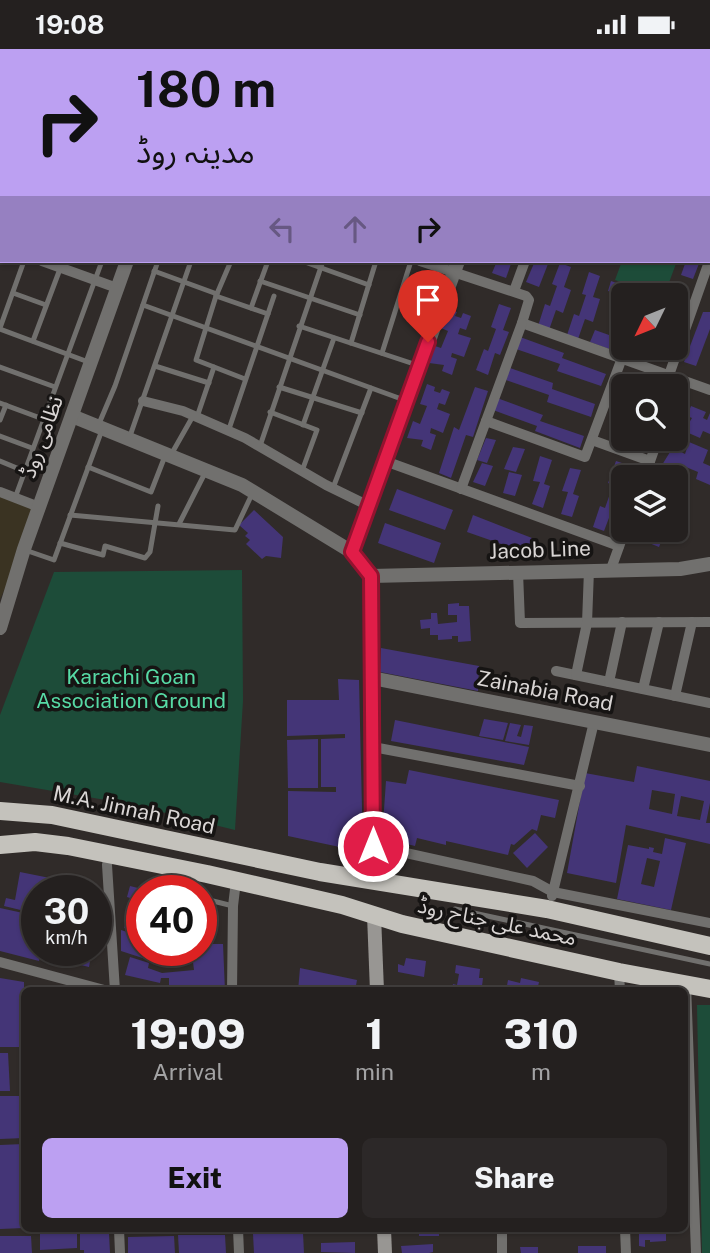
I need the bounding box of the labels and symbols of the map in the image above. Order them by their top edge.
pin [398,270,458,342]
north arrow [611,283,688,361]
street label: نظامی روڈ [15,392,68,481]
street label: Jacob Line [489,535,591,564]
park label: Karachi Goan Association Ground [36,664,226,713]
street label: Zainabia Road [475,665,615,716]
street label: M.A. Jinnah Road [51,780,217,839]
position arrow [336,809,410,883]
speed limit sign: 40 [126,875,217,966]
street label: محمد علی جناح روڈ [415,892,579,953]

